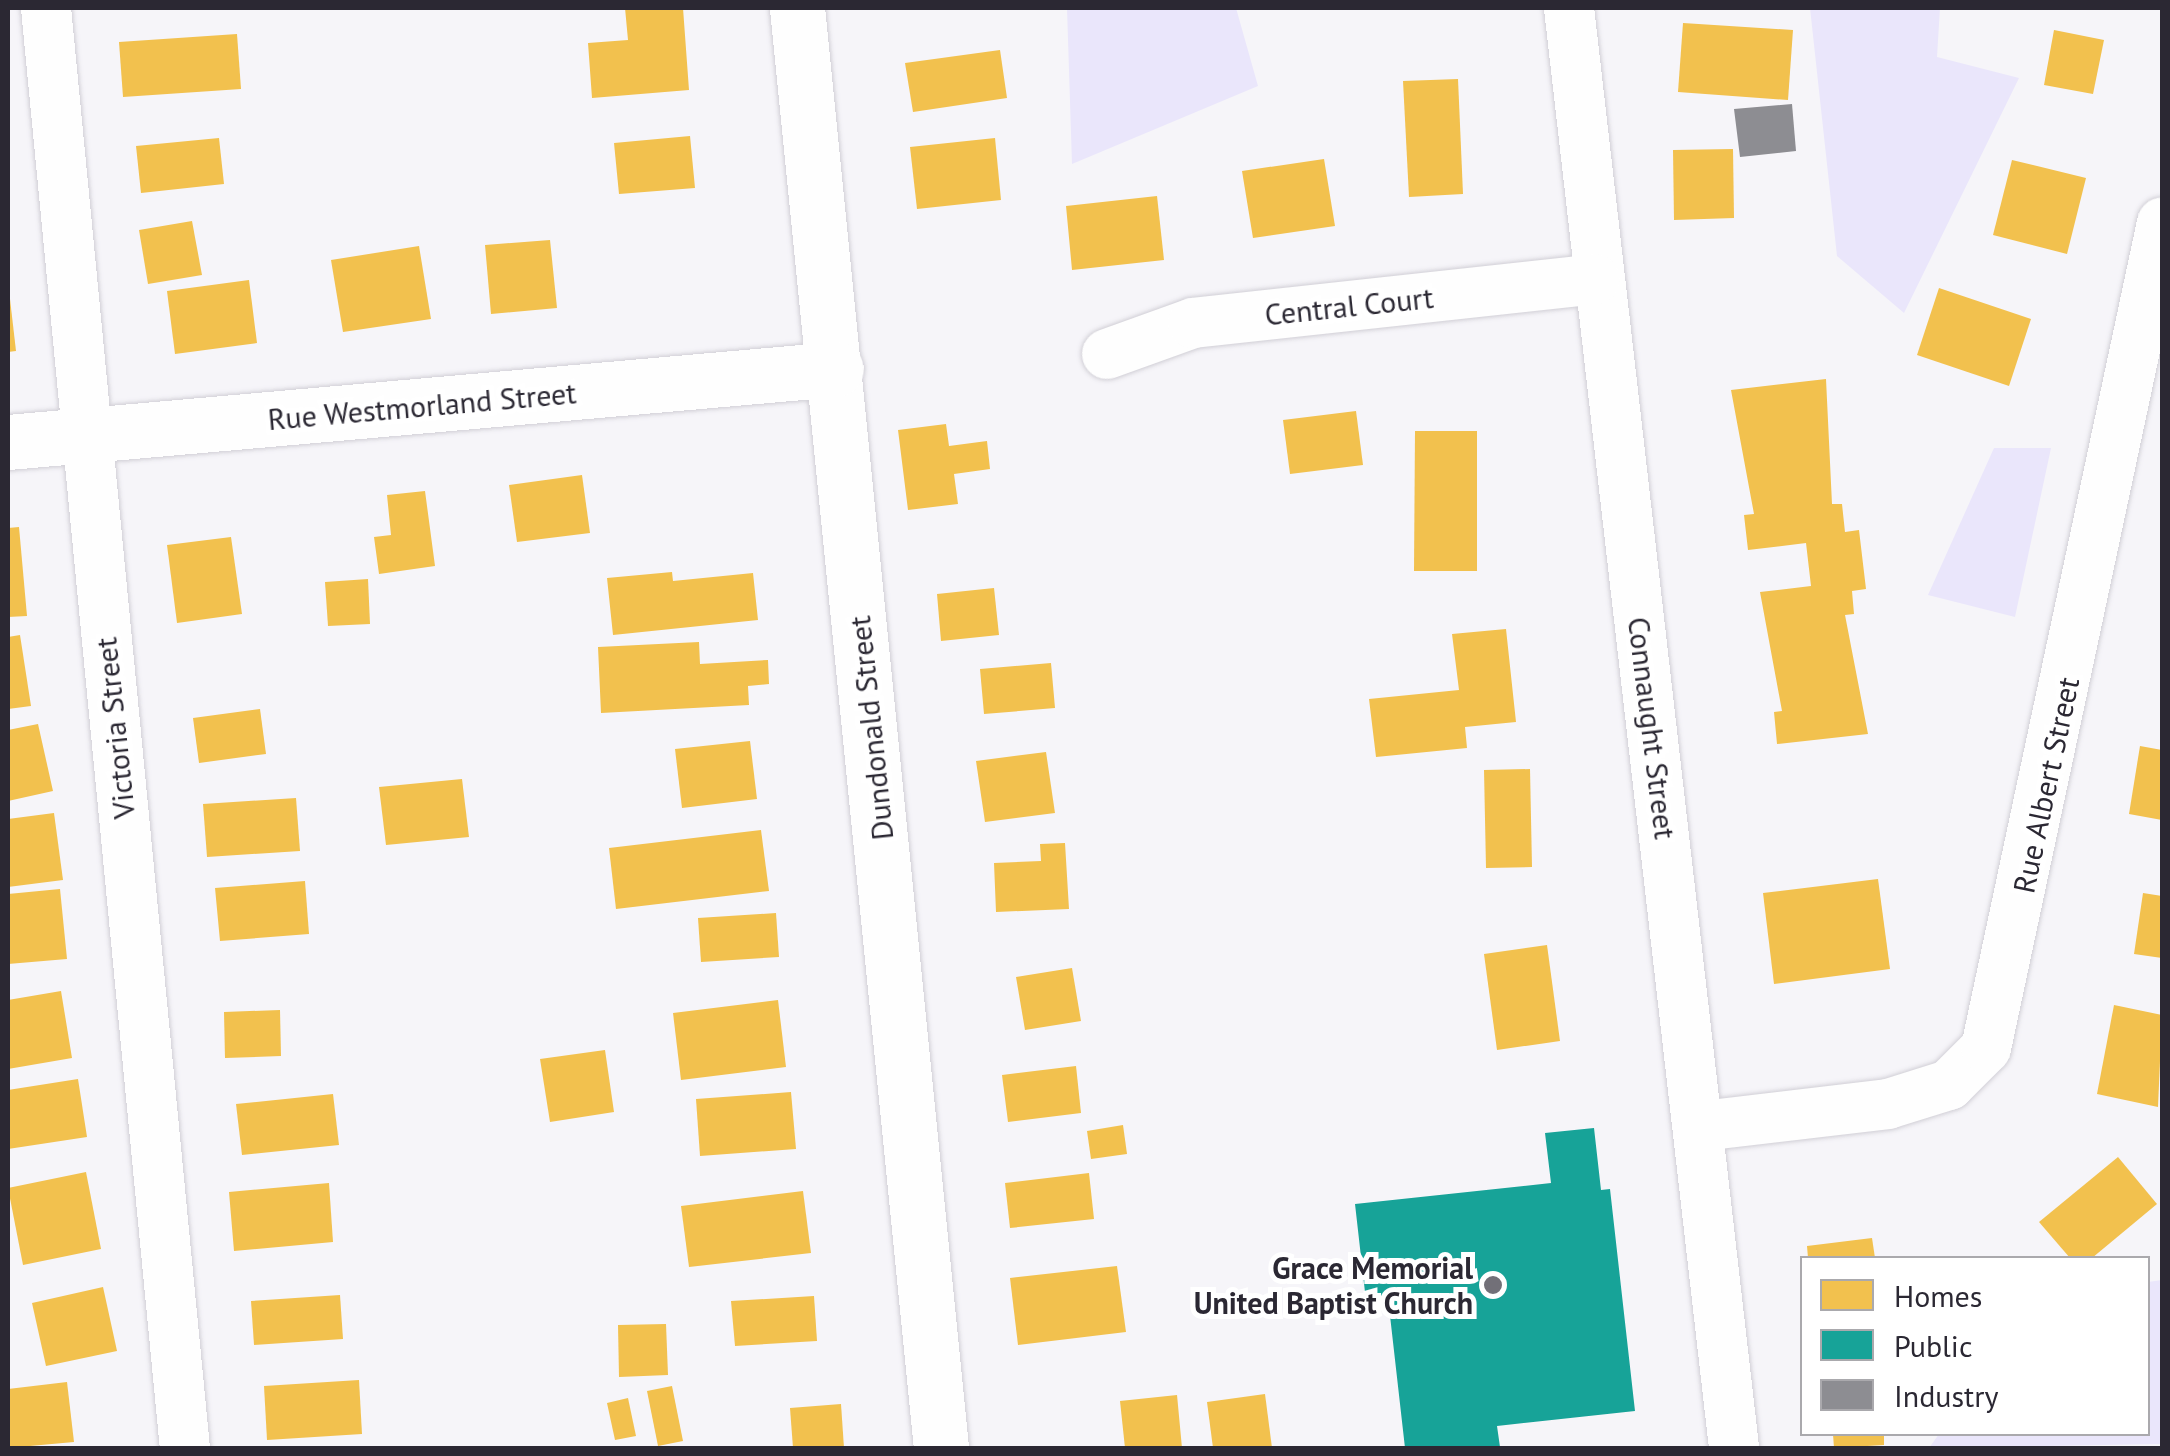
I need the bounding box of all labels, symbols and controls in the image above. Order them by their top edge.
street label: Central Court [1263,279,1435,333]
street label: Rue Westmorland Street [266,375,578,437]
street label: Dundonald Street [841,614,901,842]
street label: Connaught Street [1621,615,1683,841]
street label: Victoria Street [88,635,142,821]
street label: Rue Albert Street [2005,673,2087,897]
place label: Grace Memorial United Baptist Church [1193,1250,1473,1320]
legend [1800,1256,2150,1436]
marker: Grace Memorial United Baptist Church [1482,1274,1504,1296]
text: Homes [1894,1276,1982,1315]
text: Public [1894,1326,1972,1365]
text: Industry [1894,1376,1998,1415]

